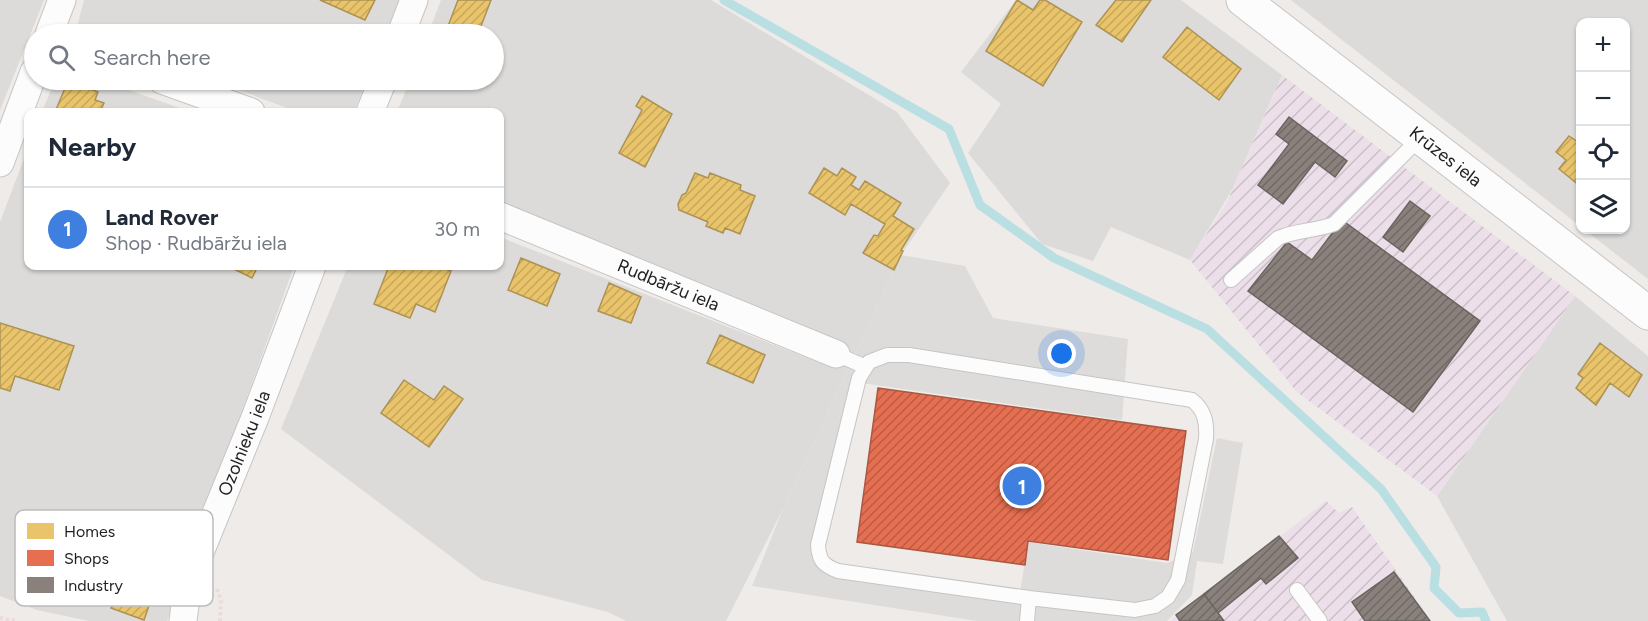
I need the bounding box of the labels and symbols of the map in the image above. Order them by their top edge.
street label: Krūzes iela [1405,122,1486,191]
street label: Rudbāržu iela [614,254,723,316]
your location [1047,339,1076,368]
street label: Ozolnieku iela [213,388,275,499]
pin: 1 [1002,464,1042,508]
legend [15,510,213,606]
text: Homes [64,522,115,541]
text: Shops [64,549,109,568]
text: Industry [64,576,123,595]

